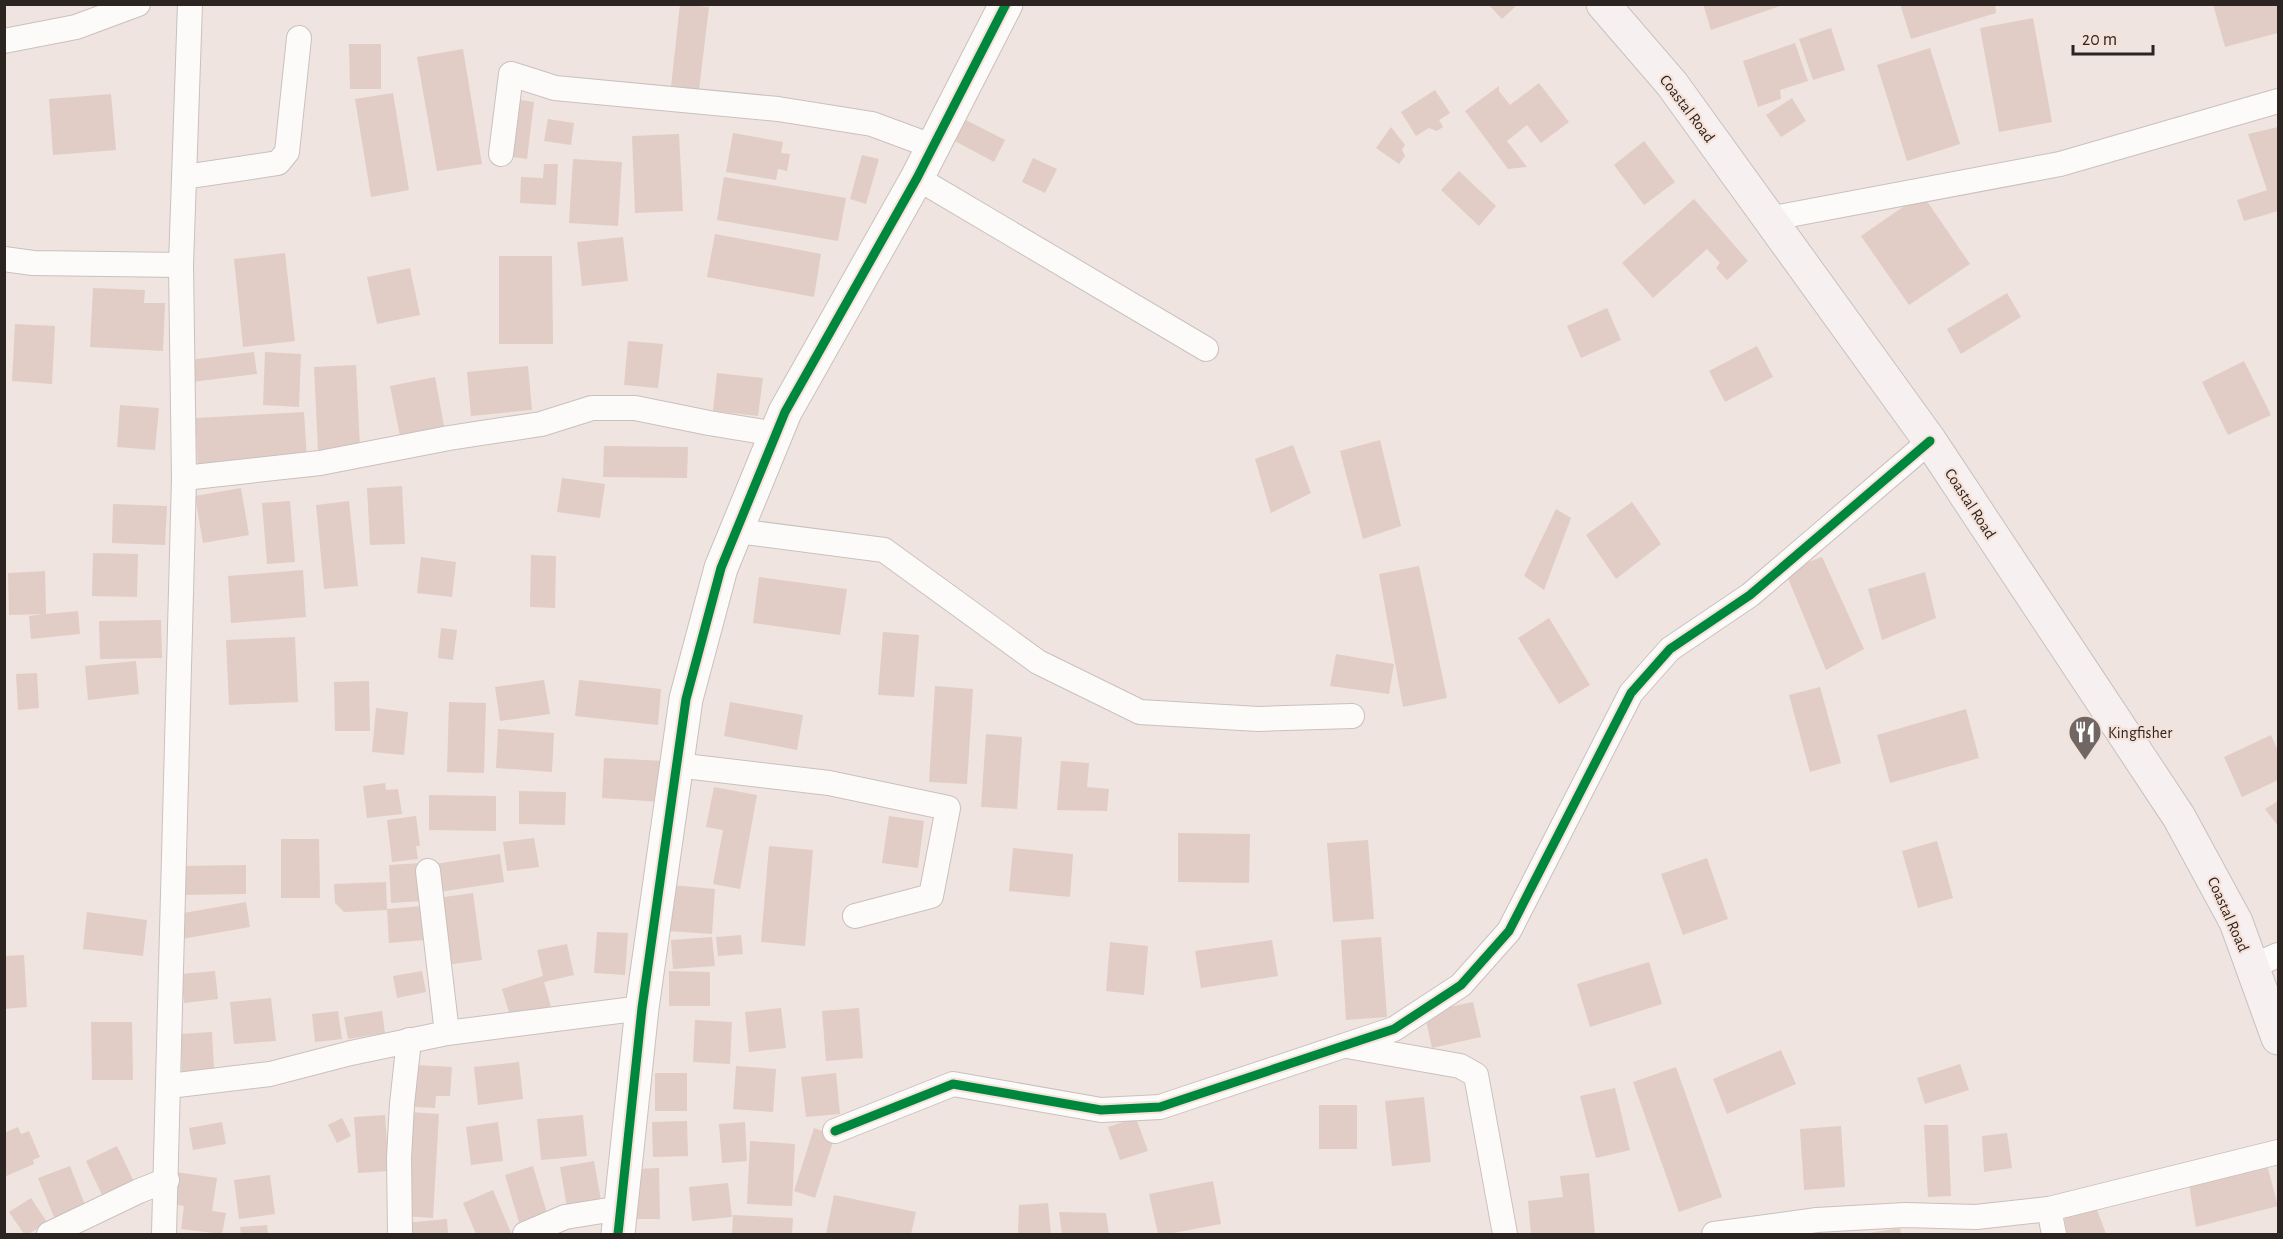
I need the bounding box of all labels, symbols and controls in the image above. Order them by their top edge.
scale bar [2073,18,2152,56]
text: 20 m [2082,31,2117,49]
street label: Coastal Road [1657,72,1718,145]
street label: Coastal Road [1942,466,1999,541]
restaurant icon: Kingfisher [2067,714,2103,761]
place label: Kingfisher [2108,725,2173,741]
street label: Coastal Road [2204,875,2252,954]

